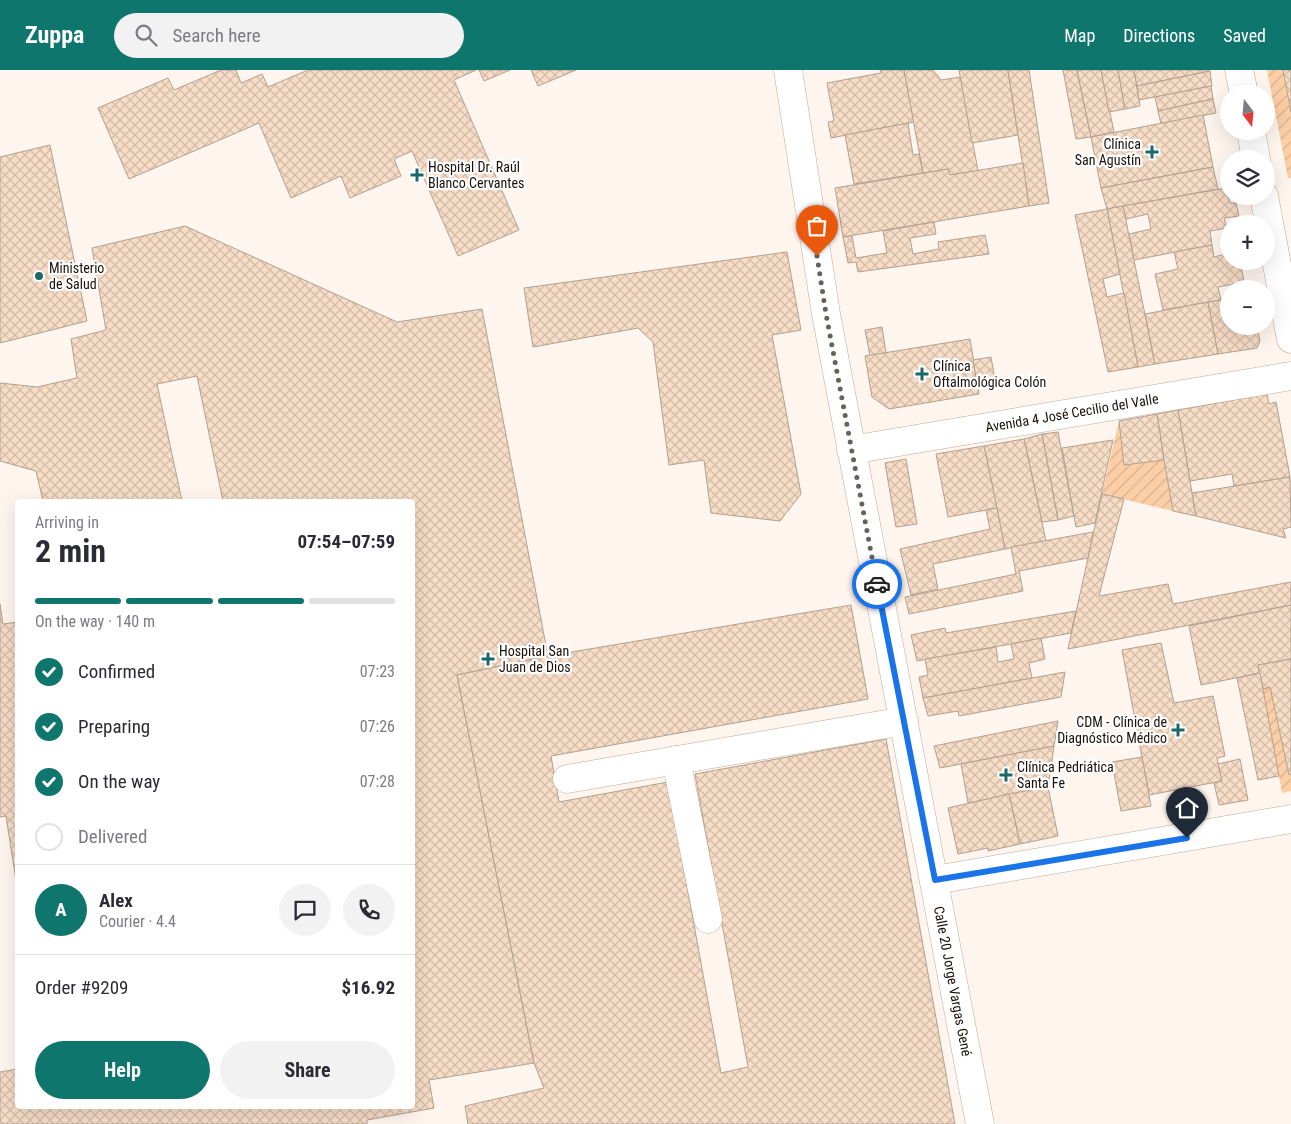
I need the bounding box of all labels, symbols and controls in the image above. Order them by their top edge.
search box [114,13,464,58]
text: Zuppa [25,21,84,49]
icon: search [132,21,160,49]
text: Search here [172,24,261,47]
text: Map [1064,25,1095,46]
text: Directions [1123,25,1195,46]
text: Saved [1223,25,1266,46]
north arrow [1220,85,1275,140]
map controls [1220,85,1275,335]
place label: Clínica San Agustín [1075,136,1141,168]
marker: Clínica San Agustín [1145,145,1159,159]
button: layers [1220,150,1275,205]
place label: Hospital Dr. Raúl Blanco Cervantes [428,159,524,191]
marker: Hospital Dr. Raúl Blanco Cervantes [410,168,424,182]
pin [796,205,838,256]
icon: bag [803,212,831,240]
button: + [1220,215,1275,270]
place label: Ministerio de Salud [49,260,104,292]
marker: Ministerio de Salud [33,270,45,282]
button: − [1220,280,1275,335]
place label: Clínica Oftalmológica Colón [933,358,1046,390]
marker: Clínica Oftalmológica Colón [915,367,929,381]
street label: Avenida 4 José Cecilio del Valle [984,390,1160,435]
text: Arriving in [35,513,99,532]
text: 07:54–07:59 [297,530,395,553]
text: 2 min [35,532,106,570]
courier [852,559,902,609]
icon: car [863,570,891,598]
text: On the way · 140 m [35,612,155,631]
place label: Hospital San Juan de Dios [499,643,571,675]
marker: Hospital San Juan de Dios [481,652,495,666]
icon: check [35,658,63,686]
text: Confirmed [78,660,155,683]
text: 07:23 [360,662,395,681]
icon: check [35,713,63,741]
place label: CDM - Clínica de Diagnóstico Médico [1057,714,1167,746]
text: Preparing [78,715,150,738]
text: 07:26 [360,717,395,736]
marker: CDM - Clínica de Diagnóstico Médico [1171,723,1185,737]
place label: Clínica Pedriática Santa Fe [1017,759,1114,791]
icon: check [35,768,63,796]
marker: Clínica Pedriática Santa Fe [999,768,1013,782]
text: On the way [78,770,160,793]
text: 07:28 [360,772,395,791]
pin [1166,787,1208,838]
icon: home [1173,794,1201,822]
text: Delivered [78,825,147,848]
button: chat [279,884,331,936]
button: phone [343,884,395,936]
text: Alex [99,889,133,912]
text: A [55,898,67,921]
street label: Calle 20 Jorge Vargas Gené [931,905,975,1058]
text: Courier · 4.4 [99,912,176,931]
text: Order #9209 [35,976,128,999]
text: $16.92 [341,976,395,999]
button: Help [35,1041,210,1099]
button: Share [220,1041,395,1099]

